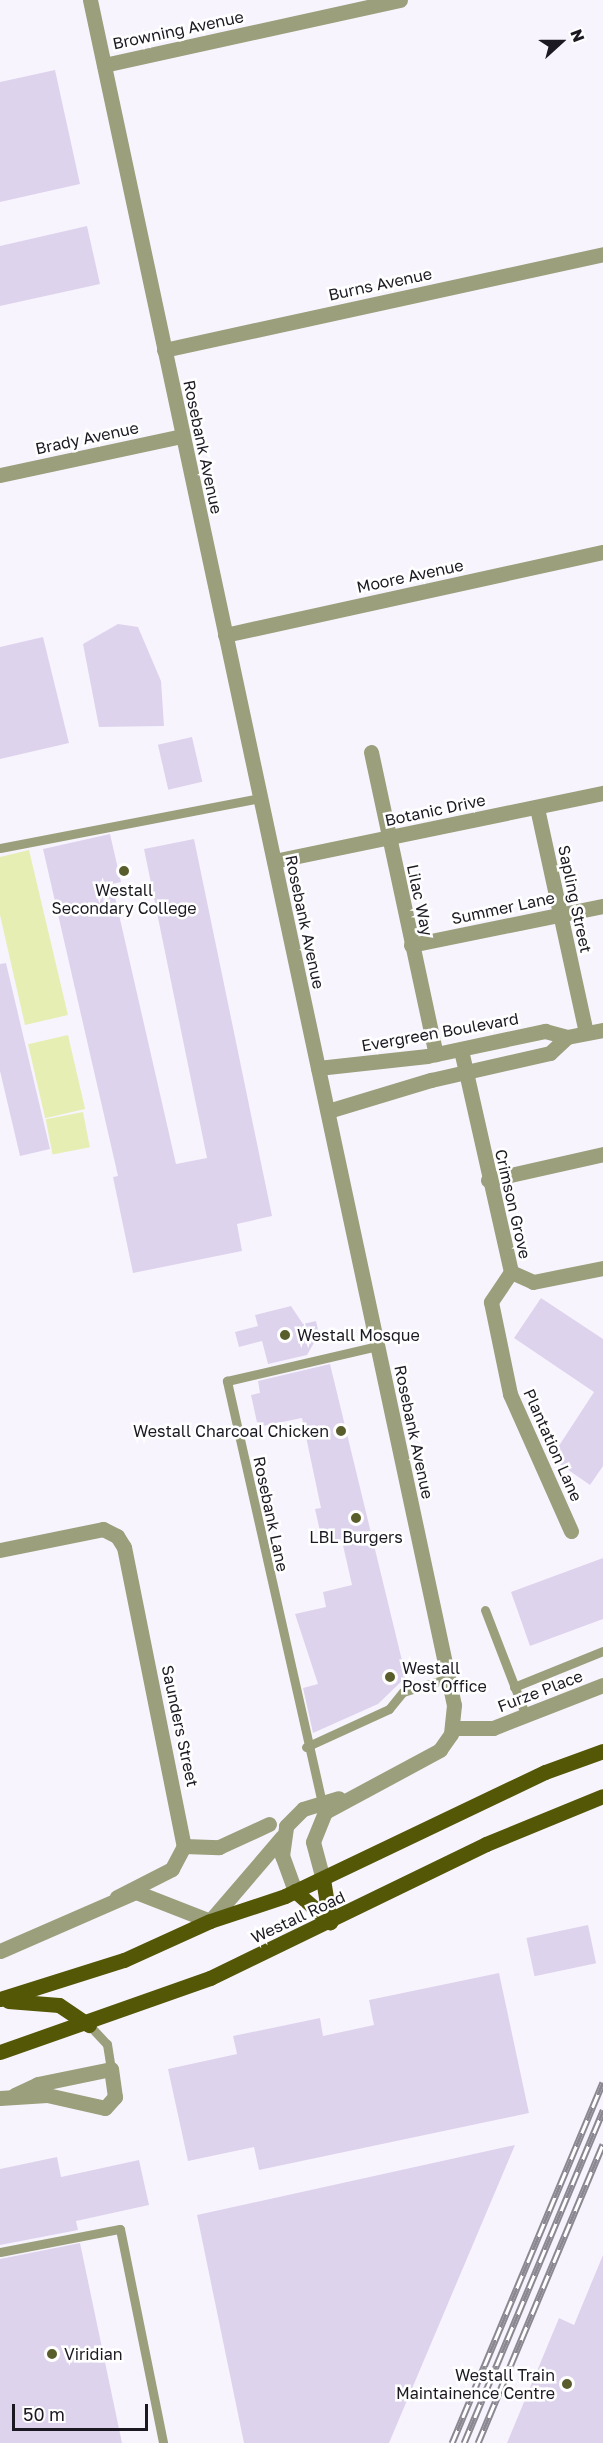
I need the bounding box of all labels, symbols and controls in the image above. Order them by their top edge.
street label: Browning Avenue [111,7,245,53]
north arrow [531,12,591,72]
text: N [566,26,589,45]
street label: Burns Avenue [326,264,434,304]
street label: Rosebank Avenue [179,378,227,516]
street label: Brady Avenue [34,418,140,458]
street label: Moore Avenue [355,555,465,597]
street label: Botanic Drive [383,790,487,830]
street label: Sapling Street [554,843,596,955]
street label: Rosebank Avenue [281,853,329,991]
street label: Lilac Way [403,862,437,938]
marker: Westall Secondary College [117,864,131,878]
place label: Westall Secondary College [51,880,197,918]
street label: Summer Lane [450,888,556,928]
street label: Evergreen Boulevard [360,1009,520,1055]
street label: Crimson Grove [491,1147,535,1261]
place label: Westall Mosque [297,1325,420,1345]
marker: Westall Mosque [278,1328,292,1342]
street label: Rosebank Avenue [390,1363,438,1501]
street label: Plantation Lane [520,1386,586,1504]
place label: Westall Charcoal Chicken [133,1421,329,1441]
marker: Westall Charcoal Chicken [334,1424,348,1438]
street label: Rosebank Lane [249,1455,293,1573]
marker: LBL Burgers [349,1511,363,1525]
place label: LBL Burgers [309,1527,403,1547]
place label: Westall Post Office [402,1658,487,1696]
street label: Saunders Street [158,1663,202,1789]
street label: Furze Place [495,1666,585,1716]
marker: Westall Post Office [383,1670,397,1684]
street label: Westall Road [248,1887,348,1947]
place label: Viridian [64,2344,123,2364]
marker: Viridian [45,2347,59,2361]
place label: Westall Train Maintainence Centre [396,2365,555,2403]
marker: Westall Train Maintainence Centre [560,2377,574,2391]
scale bar [15,2392,152,2430]
text: 50 m [23,2403,65,2425]

